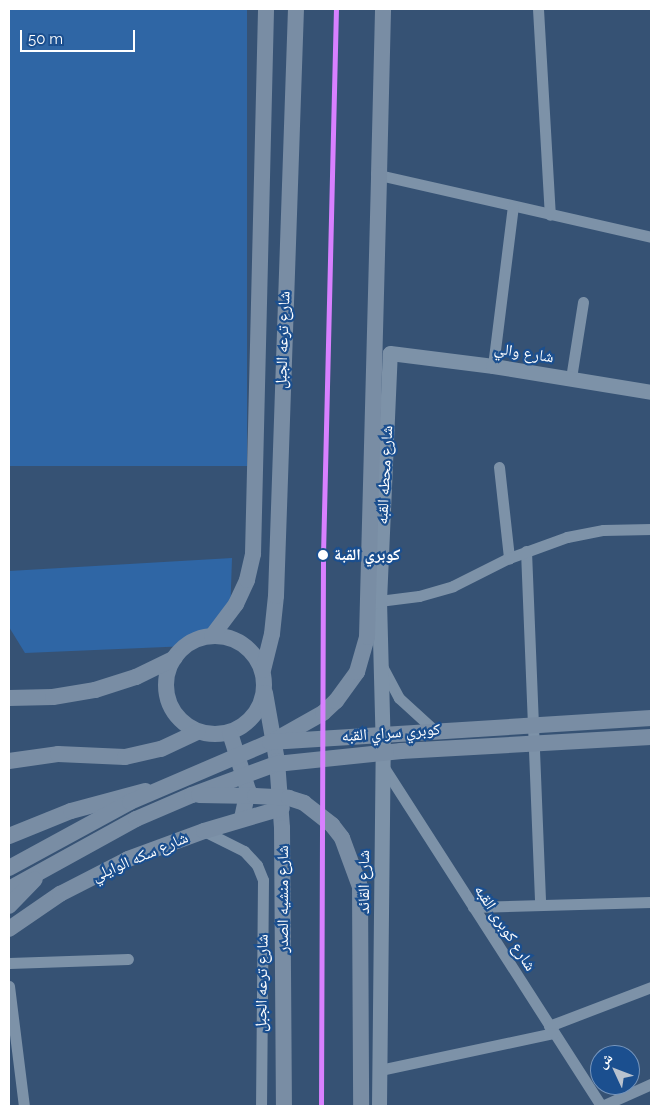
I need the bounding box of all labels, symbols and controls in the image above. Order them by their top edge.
scale bar [22,20,138,52]
text: 50 m [28,30,63,48]
street label: شارع ترعه الجبل [272,291,294,389]
street label: شارع والي [493,339,555,367]
street label: شارع محطه القبه [373,425,397,525]
place label: كوبري القبة [334,545,400,565]
marker: كوبري القبة [316,548,330,562]
street label: كوبري سراي القبه [341,720,441,746]
street label: شارع سكه الوايلي [89,828,191,886]
street label: شارع منشيه الصدر [273,845,293,953]
street label: شارع القائد [354,850,374,914]
street label: شارع كوبرى القبه [470,881,540,975]
street label: شارع ترعه الجبل [252,934,272,1032]
north arrow [590,1045,640,1095]
text: ش [594,1050,616,1071]

